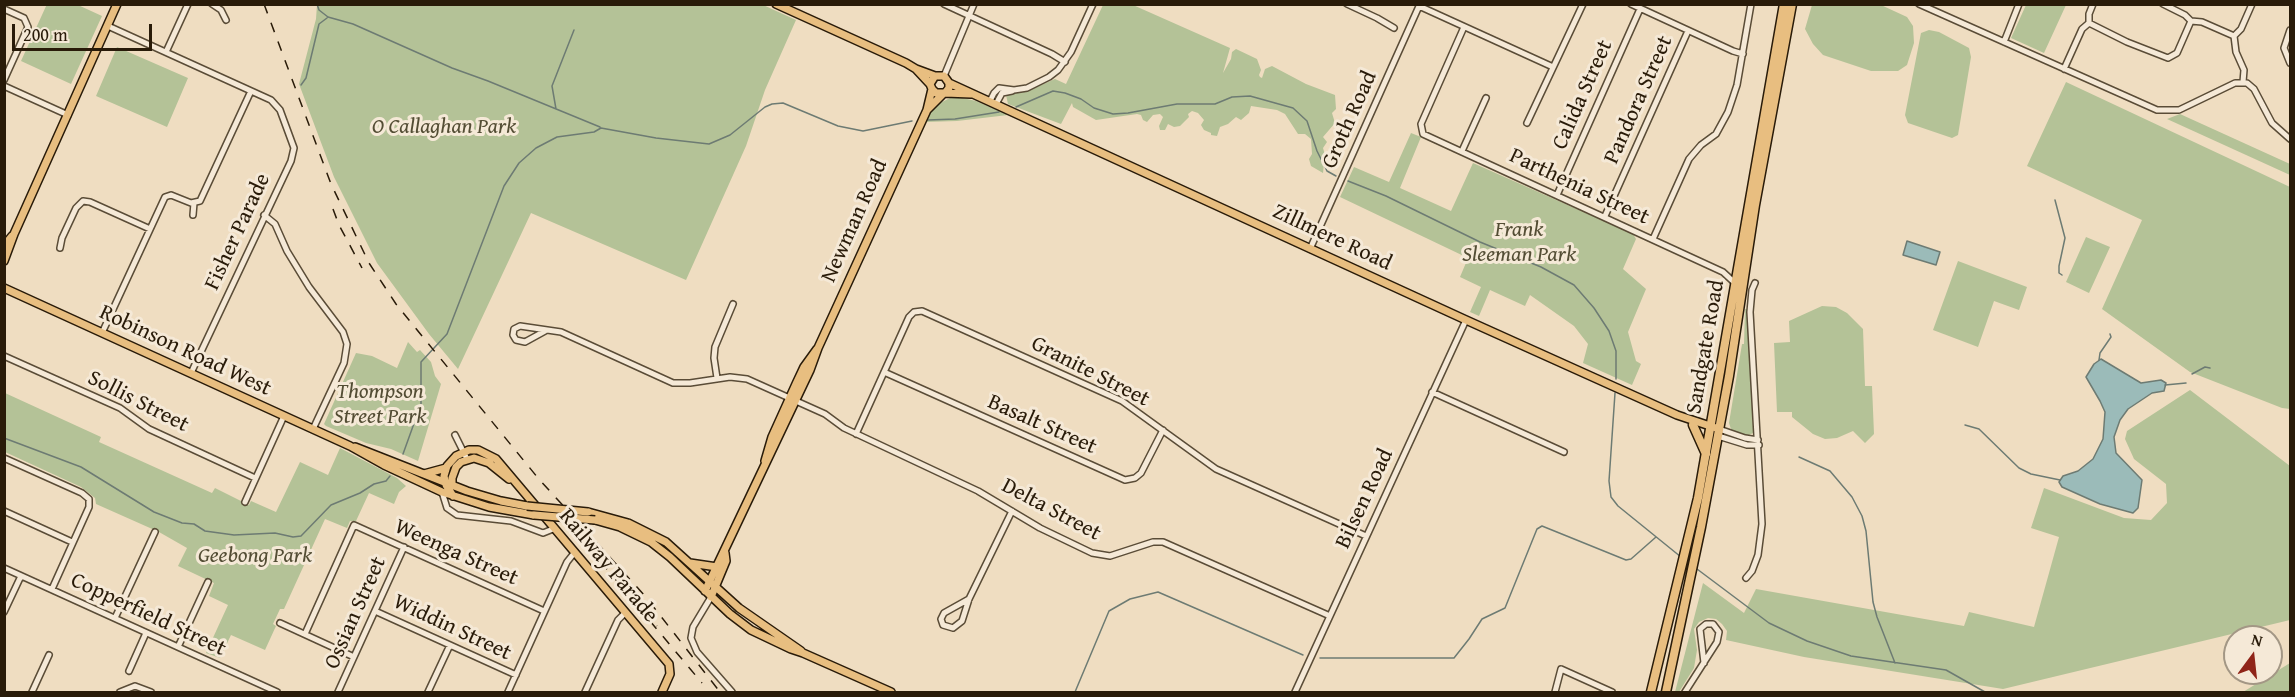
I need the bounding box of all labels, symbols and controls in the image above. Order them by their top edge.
scale bar [15,12,154,50]
text: 200 m [23,21,68,48]
street label: Pandora Street [1599,32,1679,168]
street label: Calida Street [1547,36,1619,154]
street label: Groth Road [1317,67,1383,173]
park label: O Callaghan Park [372,114,516,140]
street label: Parthenia Street [1505,143,1653,231]
street label: Newman Road [816,155,894,287]
street label: Fisher Parade [199,169,277,295]
street label: Zillmere Road [1268,199,1396,277]
park label: Frank Sleeman Park [1462,217,1576,268]
street label: Sandgate Road [1681,278,1731,416]
street label: Robinson Road West [95,300,275,402]
street label: Granite Street [1026,331,1154,413]
street label: Sollis Street [83,365,193,439]
park label: Thompson Street Park [334,379,426,430]
street label: Basalt Street [983,389,1101,461]
street label: Bilsen Road [1330,445,1400,553]
street label: Delta Street [997,473,1105,547]
street label: Railway Parade [553,504,663,628]
street label: Weenga Street [390,514,522,592]
park label: Geebong Park [198,543,312,569]
street label: Ossian Street [319,553,393,673]
street label: Copperfield Street [66,567,230,663]
street label: Widdin Street [389,589,515,667]
north arrow [2223,625,2283,685]
text: N [2249,627,2265,653]

